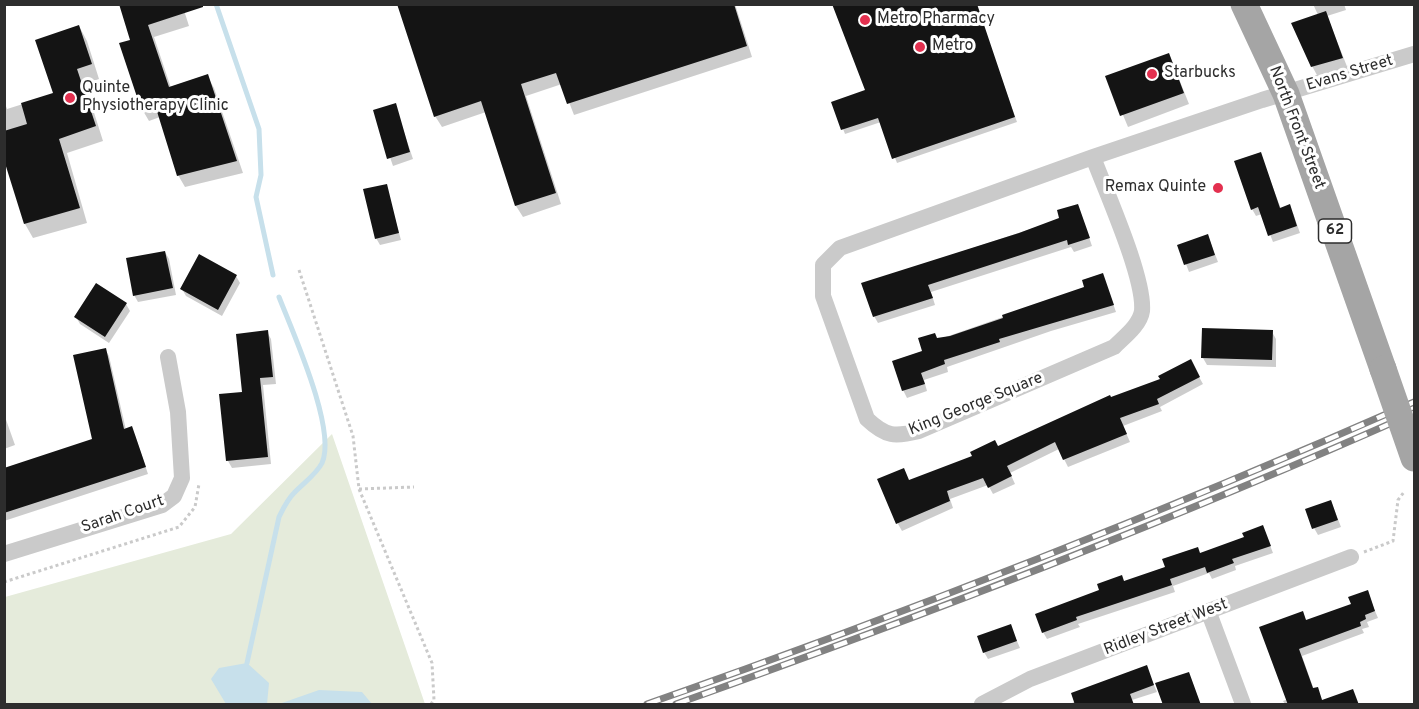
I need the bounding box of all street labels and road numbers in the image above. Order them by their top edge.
street label: Evans Street [1304,52,1396,96]
street label: North Front Street [1264,64,1328,192]
road number: 62 [1318,219,1352,243]
street label: King George Square [906,369,1046,441]
street label: Sarah Court [79,492,167,538]
street label: Ridley Street West [1101,596,1231,660]

